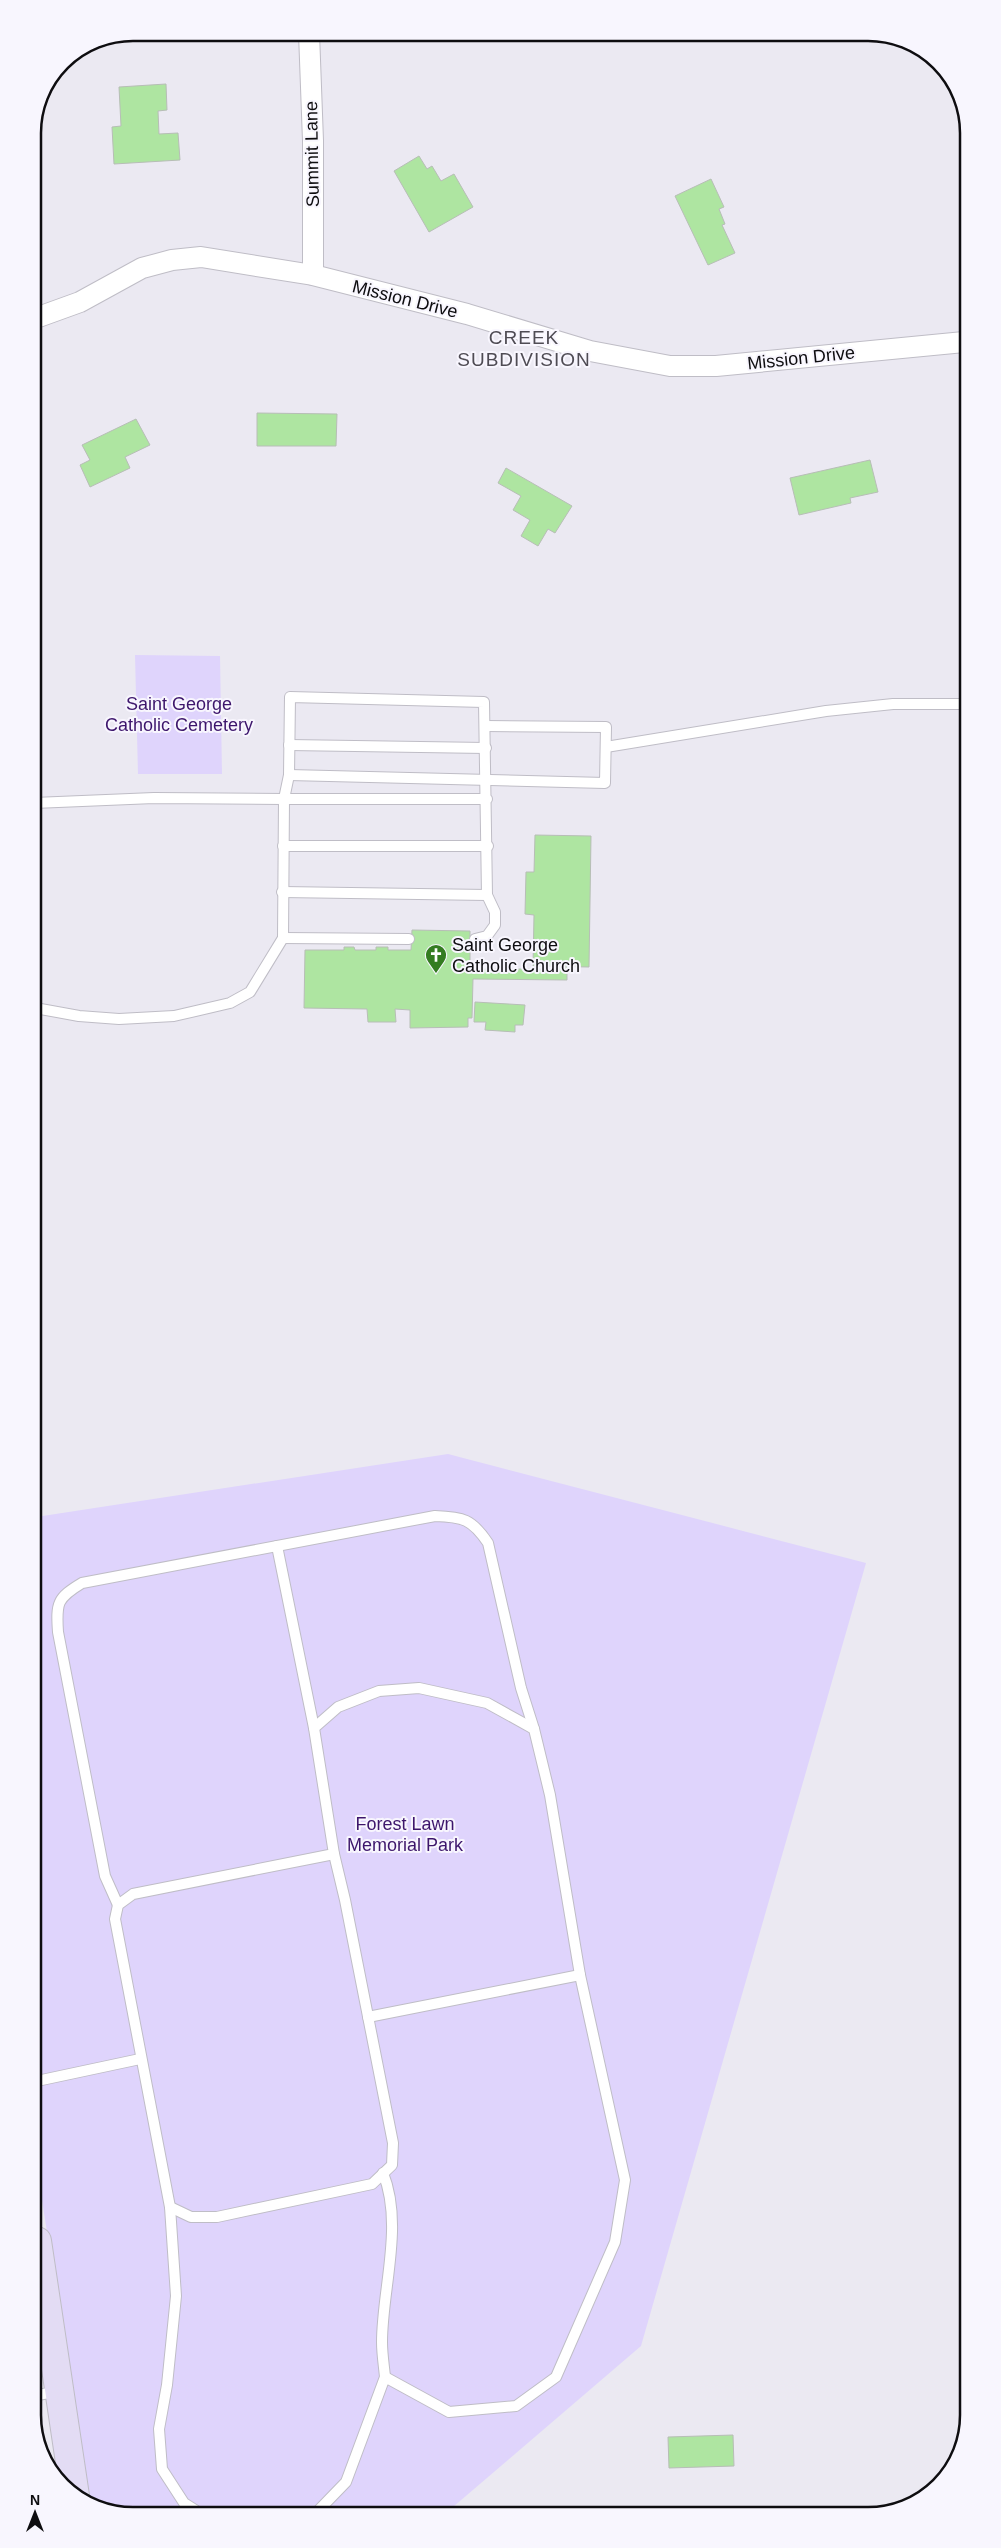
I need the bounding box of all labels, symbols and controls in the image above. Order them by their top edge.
street label: Summit Lane [301,101,323,207]
street label: Mission Drive [350,276,460,322]
district label: CREEK SUBDIVISION [457,327,591,370]
street label: Mission Drive [746,342,856,374]
park label: Saint George Catholic Cemetery [105,694,253,735]
place label: Saint George Catholic Church [452,935,580,976]
church icon: Saint George Catholic Church [424,943,448,974]
park label: Forest Lawn Memorial Park [347,1814,464,1855]
north arrow [10,2488,60,2538]
text: N [30,2492,40,2508]

